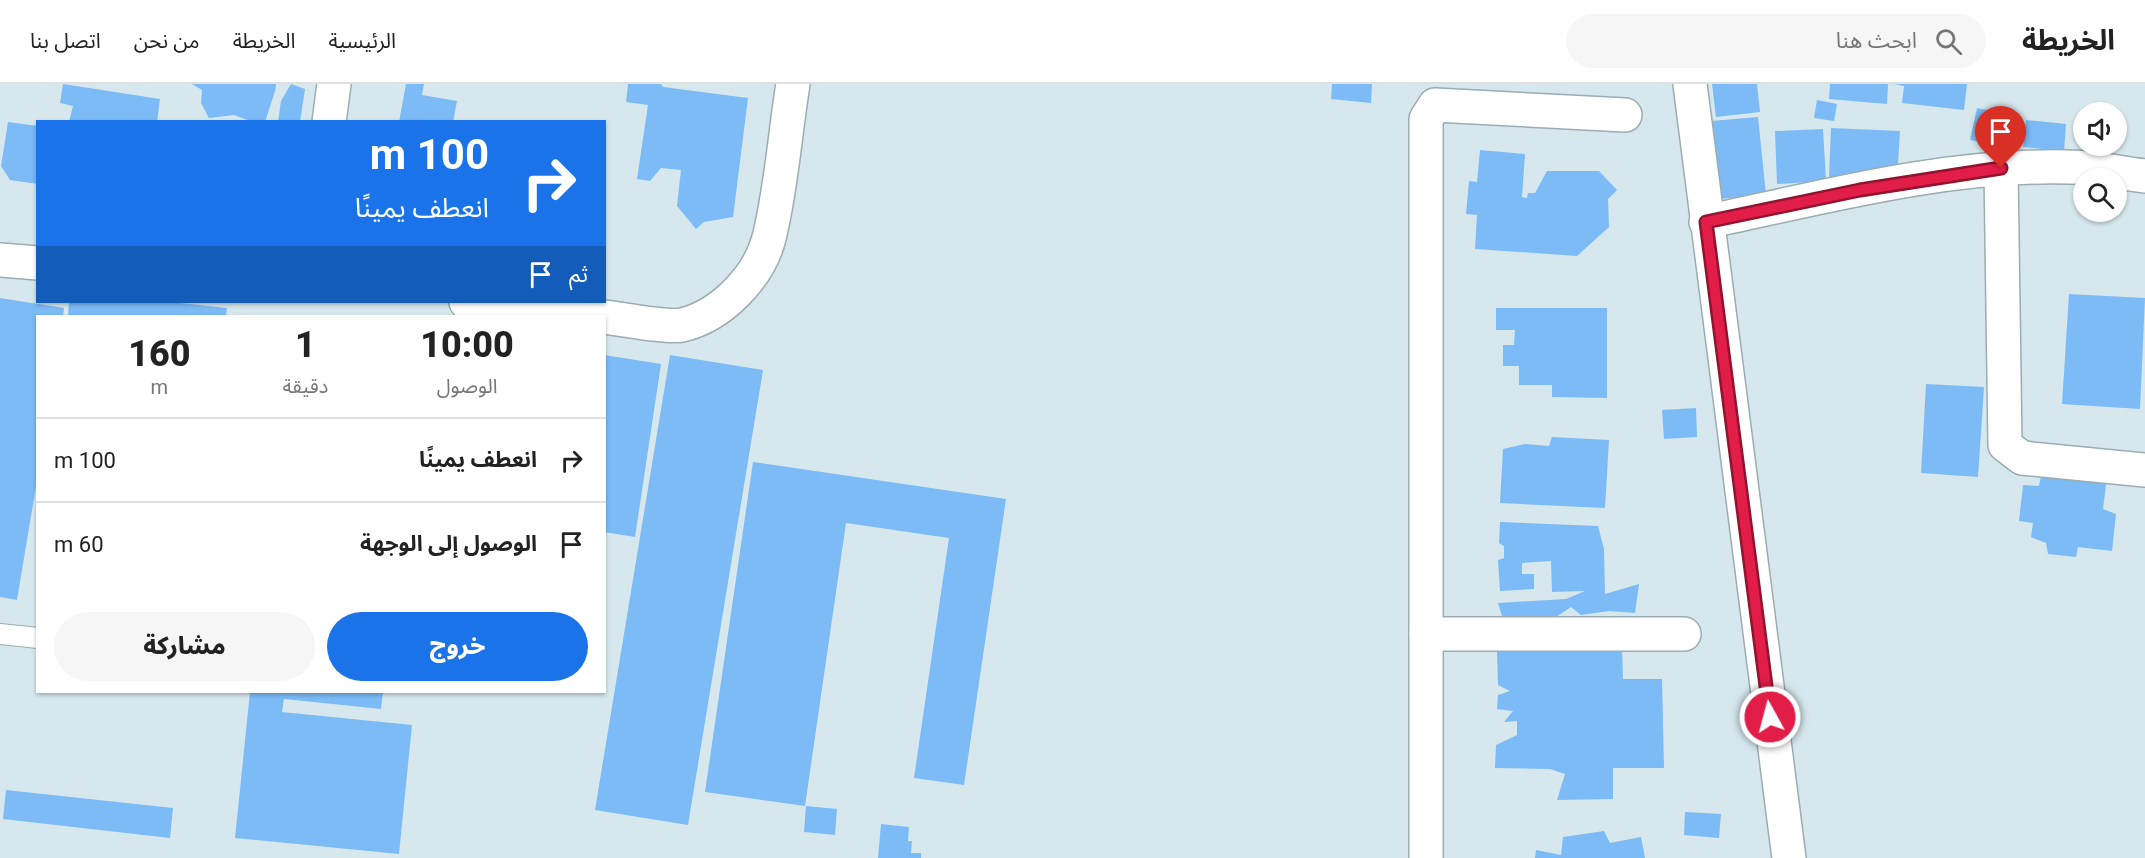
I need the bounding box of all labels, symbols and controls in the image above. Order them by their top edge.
search box [1566,14,1986,68]
text: الخريطة [2022,24,2115,57]
icon: search [1932,25,1965,58]
text: ابحث هنا [1836,28,1917,53]
text: اتصل بنا [30,29,101,53]
text: من نحن [134,29,200,53]
text: الخريطة [233,29,296,53]
text: الرئيسية [329,29,396,53]
map controls [2073,102,2127,222]
button: sound [2073,102,2127,156]
pin [1975,106,2026,168]
icon: arrive [1984,115,2017,148]
text: 100 m [370,130,489,179]
icon: right [510,144,588,222]
button: search [2073,168,2127,222]
text: انعطف يمينًا [355,192,489,224]
icon: arrive [524,258,557,291]
text: ثم [569,262,588,287]
text: 1 [295,324,316,366]
text: 10:00 [420,324,514,366]
text: 160 [128,333,190,375]
text: دقيقة [283,374,328,398]
text: الوصول [437,374,497,398]
text: m [151,375,168,399]
icon: right [555,444,588,477]
text: انعطف يمينًا [419,447,537,472]
text: 100 m [54,448,116,473]
icon: arrive [555,528,588,561]
text: الوصول إلى الوجهة [360,531,537,556]
text: 60 m [54,532,104,557]
button: مشاركة [54,612,315,681]
button: خروج [327,612,588,681]
position arrow [1738,685,1802,749]

